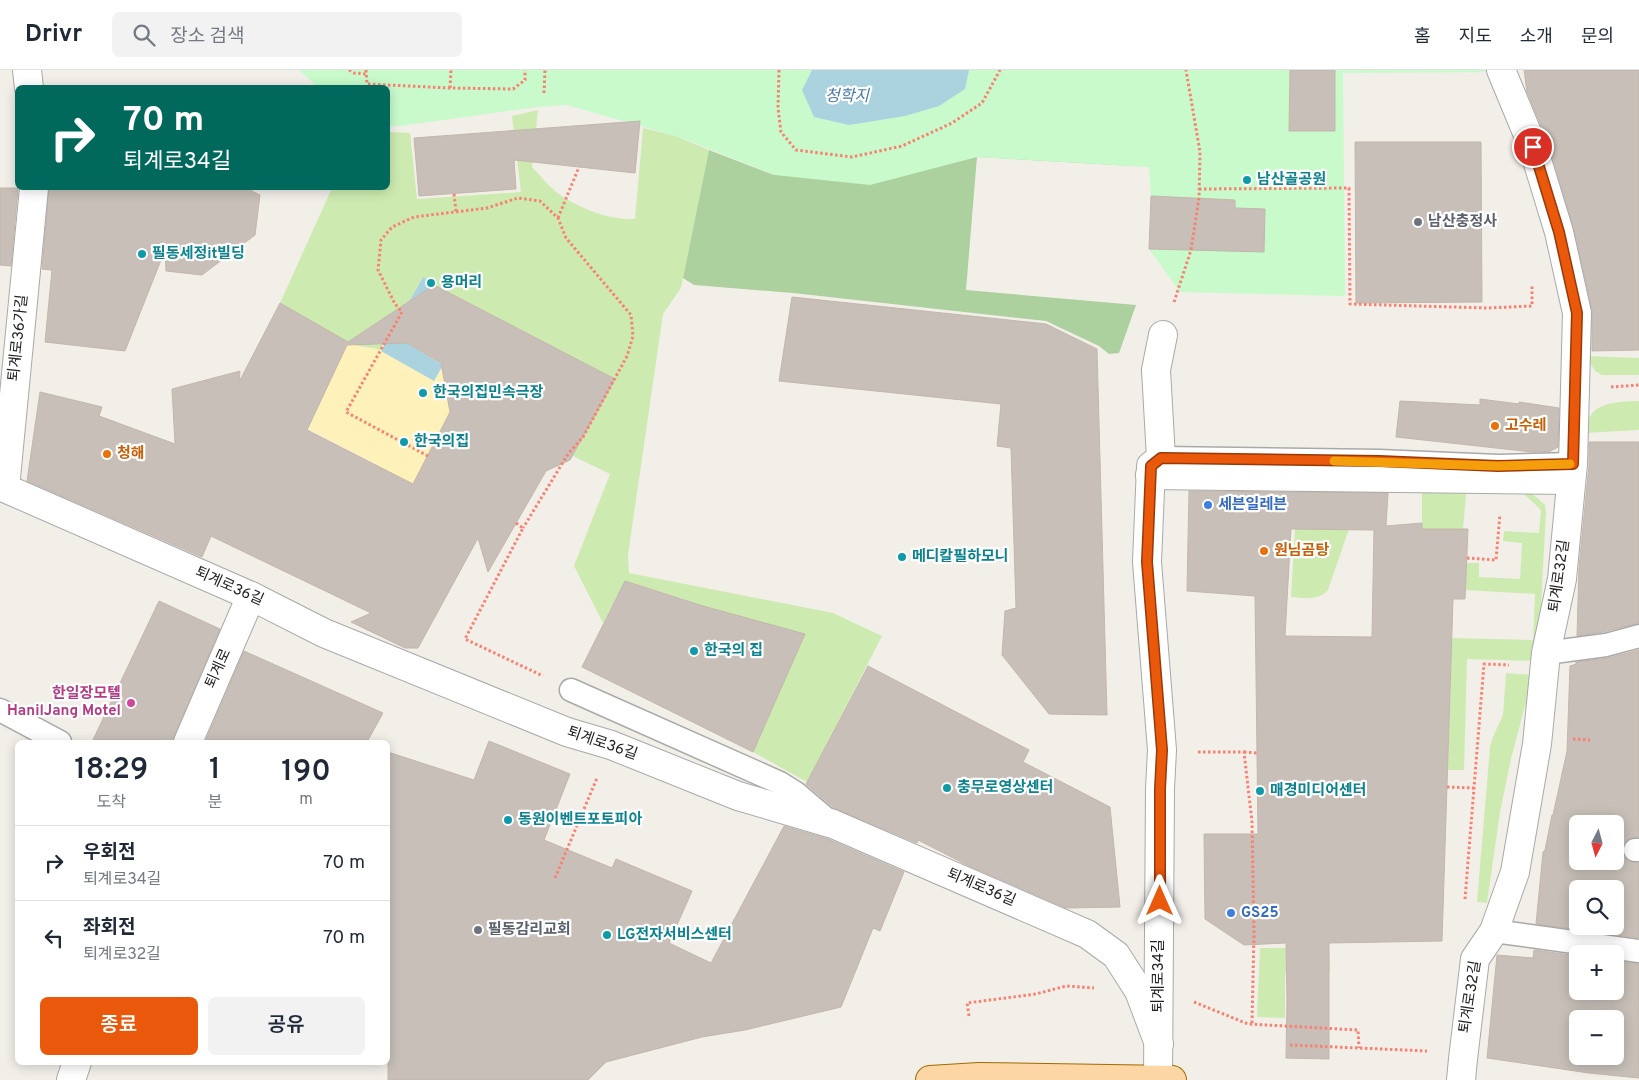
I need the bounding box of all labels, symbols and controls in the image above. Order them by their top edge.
search box [112,12,462,57]
text: Drivr [25,20,82,50]
icon: search [130,21,158,49]
text: 장소 검색 [170,25,245,49]
text: 홈 [1414,26,1431,49]
text: 지도 [1459,26,1492,49]
text: 소개 [1520,26,1553,49]
text: 문의 [1581,26,1614,49]
water label: 청학지 [825,87,870,107]
text: 70 m [123,99,204,143]
icon: right [40,105,105,170]
pin [1512,126,1554,168]
icon: arrive [1519,133,1547,161]
text: 퇴계로34길 [123,149,231,176]
place label: 남산골공원 [1257,171,1326,190]
marker: 남산골공원 [1241,174,1253,186]
place label: 남산충정사 [1428,213,1497,232]
marker: 남산충정사 [1412,216,1424,228]
place label: 필동세정it빌딩 [152,245,245,264]
marker: 필동세정it빌딩 [136,248,148,260]
place label: 용머리 [441,274,482,293]
marker: 용머리 [425,277,437,289]
street label: 퇴계로36가길 [5,294,33,382]
place label: 한국의집민속극장 [433,384,544,403]
marker: 한국의집민속극장 [417,387,429,399]
place label: 고수레 [1505,417,1546,436]
marker: 고수레 [1489,420,1501,432]
place label: 한국의집 [414,433,469,452]
marker: 한국의집 [398,436,410,448]
place label: 청해 [117,445,145,464]
marker: 청해 [101,448,113,460]
place label: 세븐일레븐 [1218,496,1287,515]
marker: 세븐일레븐 [1202,499,1214,511]
street label: 퇴계로32길 [1546,538,1574,614]
place label: 원님곰탕 [1274,542,1329,561]
marker: 원님곰탕 [1258,545,1270,557]
place label: 메디칼필하모니 [912,548,1009,567]
marker: 메디칼필하모니 [896,551,908,563]
street label: 퇴계로36길 [192,563,266,611]
place label: 한국의 집 [704,642,763,661]
marker: 한국의 집 [688,645,700,657]
street label: 퇴계로 [202,646,236,692]
place label: 한일장모텔 HanilJang Motel [7,685,121,721]
marker: 한일장모텔 HanilJang Motel [125,697,137,709]
street label: 퇴계로36길 [564,723,640,765]
text: 18:29 [74,752,148,789]
text: 1 [209,752,221,789]
text: 190 [281,754,331,791]
place label: 충무로영상센터 [957,779,1054,798]
marker: 충무로영상센터 [941,782,953,794]
place label: 매경미디어센터 [1270,782,1367,801]
marker: 매경미디어센터 [1254,785,1266,797]
text: m [299,790,313,810]
text: 도착 [96,793,126,813]
text: 분 [207,793,222,813]
place label: 동원이벤트포토피아 [518,811,642,830]
marker: 동원이벤트포토피아 [502,814,514,826]
north arrow [1569,815,1624,870]
map controls [1569,815,1624,1065]
text: 우회전 [83,841,135,865]
icon: right [40,849,68,877]
text: 70 m [323,851,365,875]
street label: 퇴계로36길 [944,865,1018,911]
text: 퇴계로34길 [83,870,161,890]
position arrow [1133,874,1185,926]
button: search [1569,880,1624,935]
place label: GS25 [1241,904,1279,923]
marker: GS25 [1225,907,1237,919]
text: 좌회전 [83,916,135,940]
place label: 필동감리교회 [488,921,571,940]
icon: left [40,924,68,952]
marker: 필동감리교회 [472,924,484,936]
text: 70 m [323,926,365,950]
place label: LG전자서비스센터 [617,926,732,945]
marker: LG전자서비스센터 [601,929,613,941]
street label: 퇴계로34길 [1150,939,1169,1013]
text: 퇴계로32길 [83,945,161,965]
button: + [1569,945,1624,1000]
street label: 퇴계로32길 [1456,959,1486,1035]
button: 종료 [40,997,198,1055]
button: 공유 [208,997,365,1055]
button: − [1569,1010,1624,1065]

